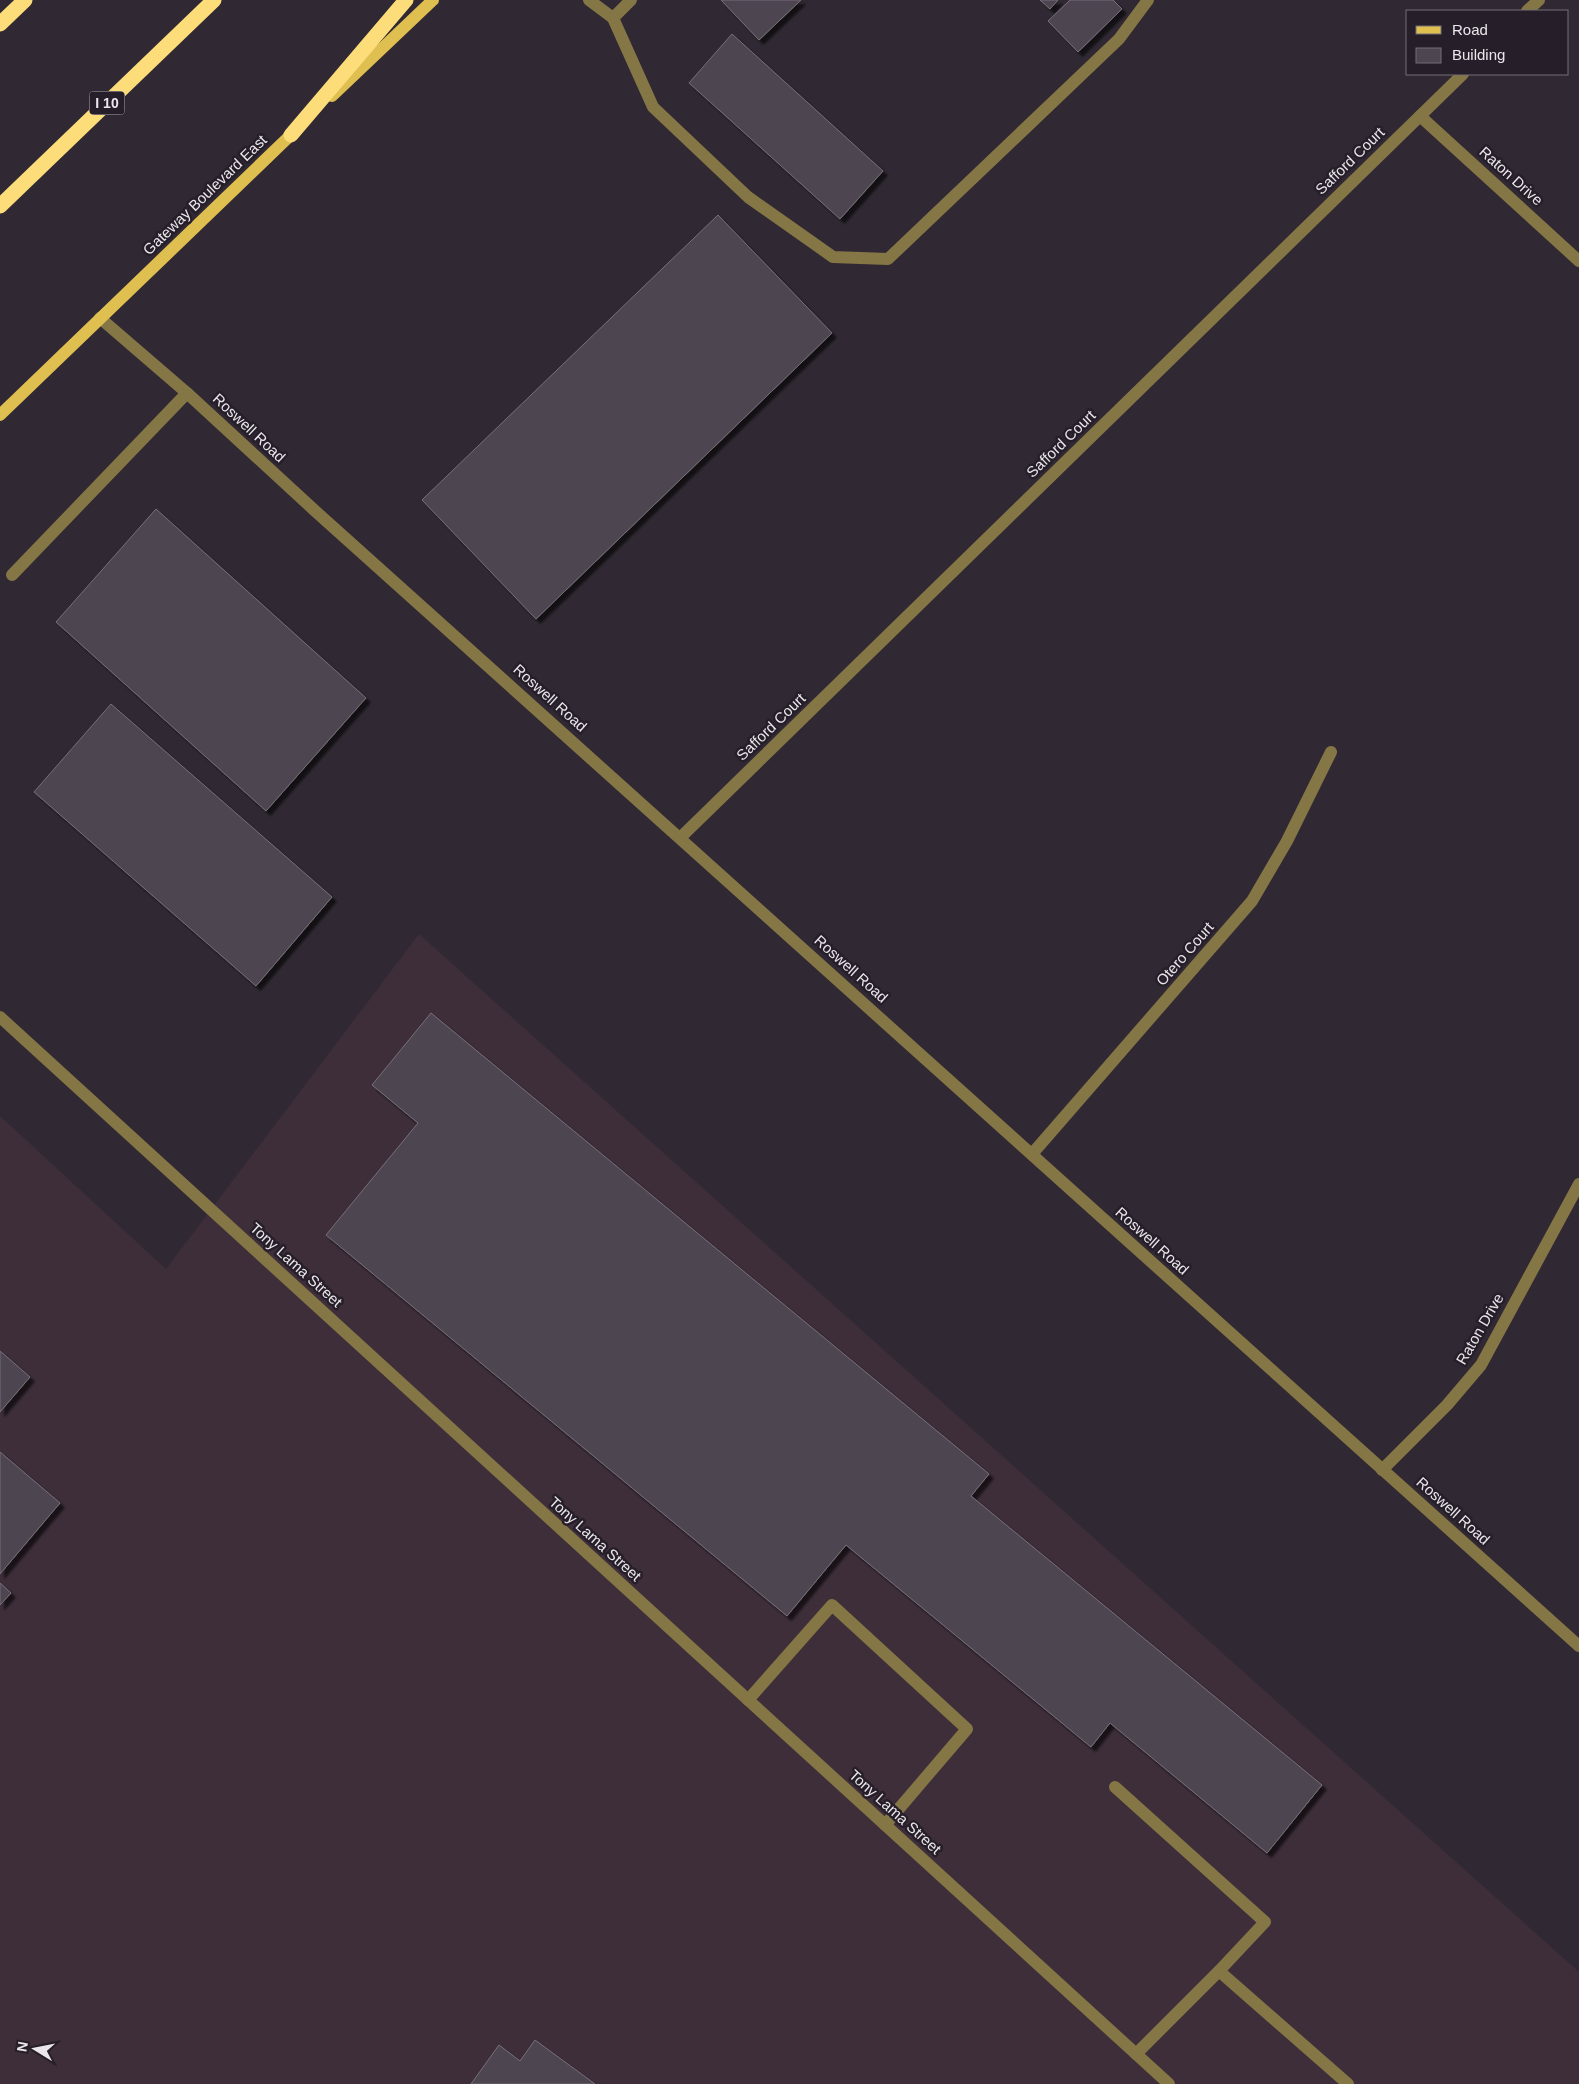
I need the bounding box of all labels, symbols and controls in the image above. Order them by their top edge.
legend [1406,10,1569,75]
text: Road [1452,21,1488,38]
text: Building [1452,46,1505,63]
road number: I 10 [90,92,124,115]
street label: Safford Court [1312,123,1388,198]
street label: Gateway Boulevard East [139,131,271,258]
street label: Raton Drive [1476,143,1546,208]
street label: Roswell Road [210,390,289,465]
street label: Safford Court [1023,406,1099,481]
street label: Roswell Road [510,660,590,735]
street label: Safford Court [733,689,809,764]
street label: Otero Court [1152,918,1217,989]
street label: Roswell Road [811,931,891,1006]
street label: Roswell Road [1112,1203,1192,1278]
street label: Tony Lama Street [247,1219,346,1311]
street label: Raton Drive [1452,1290,1507,1367]
street label: Roswell Road [1413,1473,1493,1548]
street label: Tony Lama Street [546,1493,645,1585]
street label: Tony Lama Street [846,1766,945,1858]
north arrow [10,2024,60,2074]
text: N [13,2040,31,2053]

